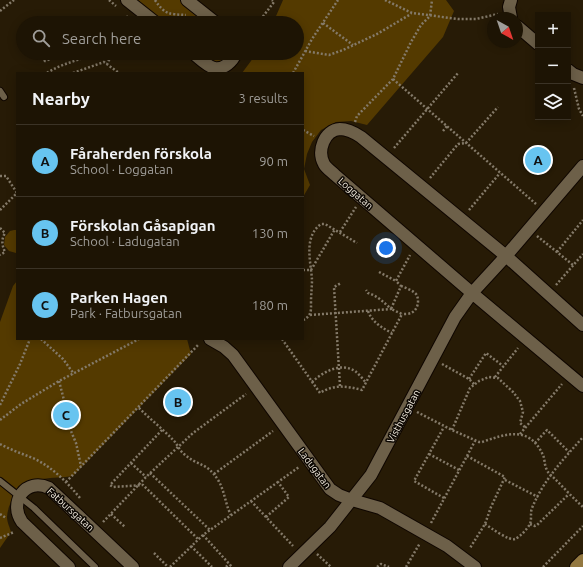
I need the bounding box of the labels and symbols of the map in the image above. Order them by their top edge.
north arrow [487,12,523,48]
pin: A [525,145,551,175]
street label: Loggatan [336,175,375,211]
your location [376,238,396,258]
pin: B [165,387,191,417]
street label: Visthusgatan [385,388,422,445]
pin: C [53,400,79,430]
street label: Ladugatan [296,446,333,491]
street label: Fatbursgatan [45,485,96,533]

